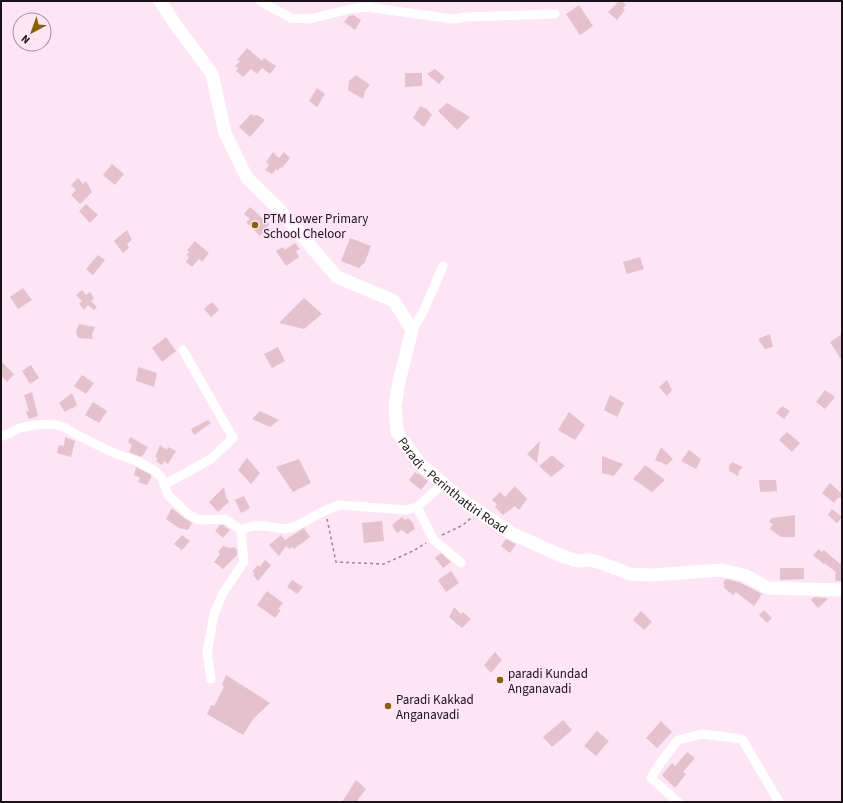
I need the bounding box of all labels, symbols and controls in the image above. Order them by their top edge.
north arrow [12,12,52,52]
text: N [18,31,33,47]
place label: PTM Lower Primary School Cheloor [263,210,368,243]
marker: PTM Lower Primary School Cheloor [250,220,260,230]
street label: Paradi - Perinthattiri Road [393,434,511,538]
place label: paradi Kundad Anganavadi [508,665,588,698]
marker: paradi Kundad Anganavadi [495,675,505,685]
place label: Paradi Kakkad Anganavadi [396,691,474,724]
marker: Paradi Kakkad Anganavadi [383,701,393,711]

